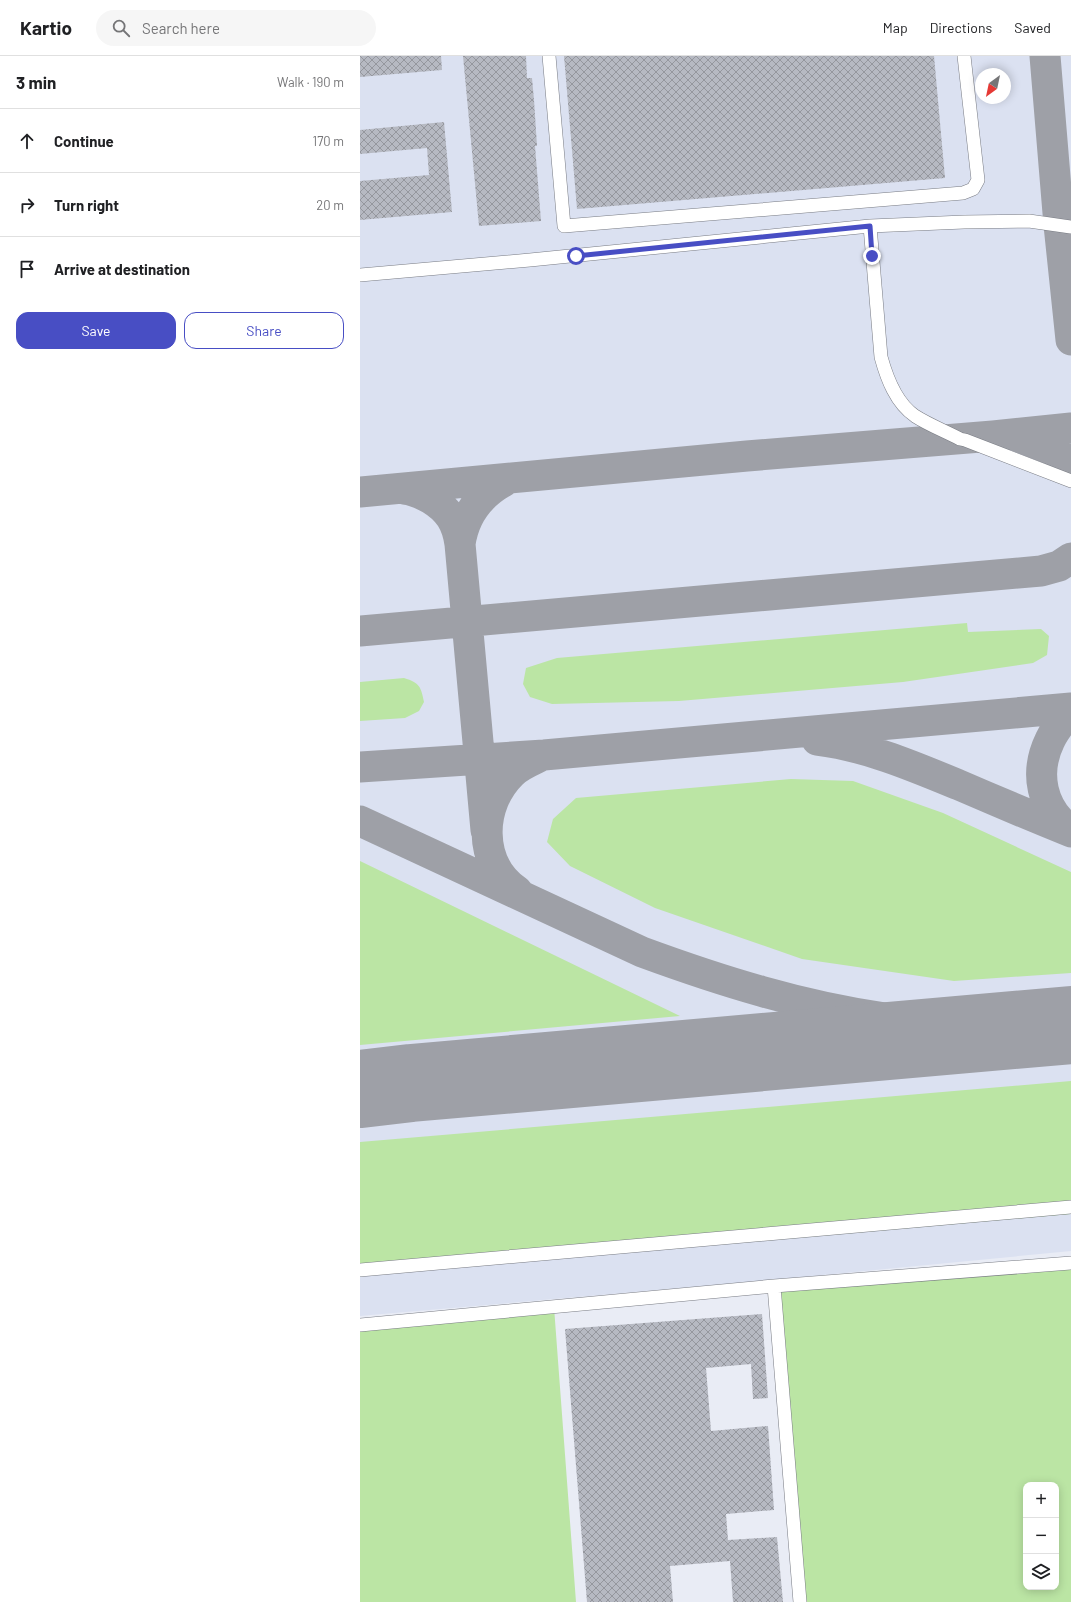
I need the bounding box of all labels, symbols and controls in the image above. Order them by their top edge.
search box [96,10,376,46]
text: Kartio [20,16,72,39]
icon: search [110,17,132,39]
text: Search here [142,19,220,37]
text: Map [883,19,908,36]
text: Directions [930,19,992,36]
text: Saved [1014,19,1051,36]
north arrow [975,68,1011,104]
text: 3 min [16,72,56,92]
text: Walk · 190 m [277,74,344,90]
icon: ahead [16,130,38,152]
text: Continue [54,132,114,150]
text: 170 m [313,133,344,149]
icon: right [16,194,38,216]
text: Turn right [54,196,119,214]
text: 20 m [316,197,344,213]
route start [567,247,585,265]
route end [863,247,881,265]
icon: arrive [16,258,38,280]
text: Arrive at destination [54,260,190,278]
button: Save [16,312,176,349]
button: Share [184,312,344,349]
map controls [1023,1482,1059,1590]
button: + [1023,1482,1059,1518]
button: − [1023,1518,1059,1554]
button: layers [1023,1554,1059,1590]

